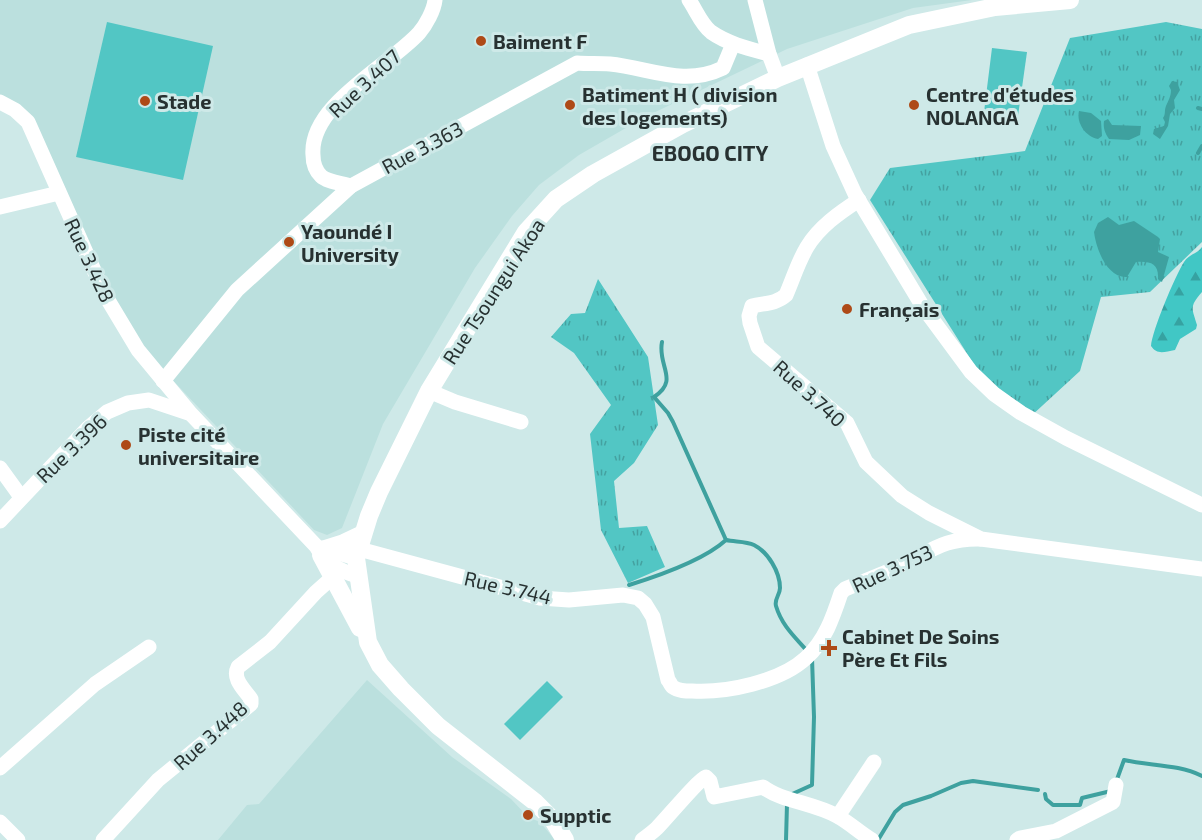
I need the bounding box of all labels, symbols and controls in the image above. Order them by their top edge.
place label: Baiment F [493,29,587,53]
marker: Baiment F [474,34,488,48]
street label: Rue 3.407 [323,44,405,122]
place label: Batiment H ( division des logements) [582,82,777,129]
place label: Centre d'études NOLANGA [926,82,1074,129]
place label: Stade [157,89,211,113]
marker: Stade [138,94,152,108]
marker: Batiment H ( division des logements) [563,98,577,112]
marker: Centre d'études NOLANGA [907,98,921,112]
street label: Rue 3.363 [377,116,467,178]
district label: EBOGO CITY [652,140,768,165]
street label: Rue 3.428 [60,214,120,306]
street label: Rue Tsoungui Akoa [437,214,549,368]
place label: Yaoundé I University [301,219,400,267]
marker: Yaoundé I University [282,235,296,249]
place label: Français [859,297,939,322]
marker: Français [840,302,854,316]
street label: Rue 3.740 [769,354,851,432]
street label: Rue 3.396 [31,409,111,487]
place label: Piste cité universitaire [138,422,259,469]
marker: Piste cité universitaire [119,438,133,452]
street label: Rue 3.753 [848,539,936,597]
street label: Rue 3.744 [462,565,554,609]
place label: Cabinet De Soins Père Et Fils [842,624,999,671]
marker: Cabinet De Soins Père Et Fils [820,639,838,657]
street label: Rue 3.448 [168,696,252,774]
place label: Supptic [540,803,611,827]
marker: Supptic [521,808,535,822]

